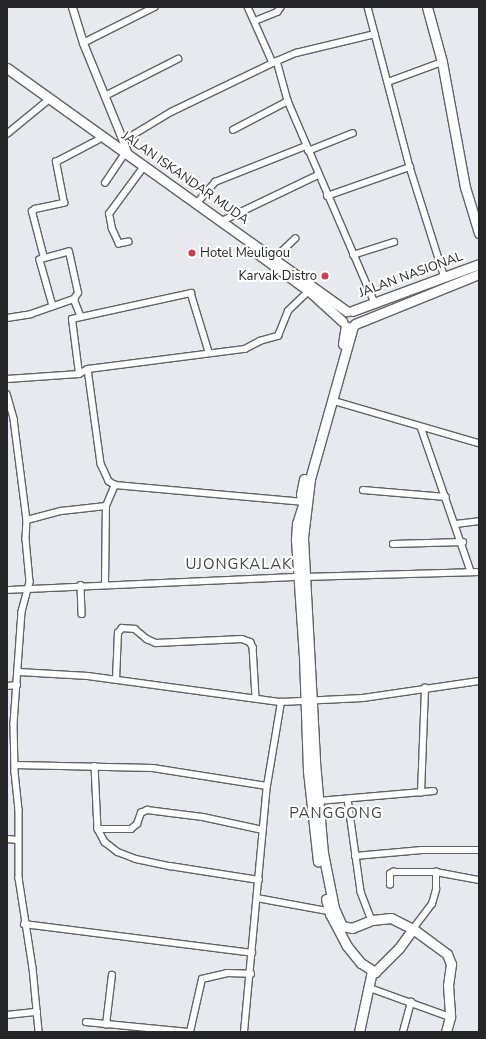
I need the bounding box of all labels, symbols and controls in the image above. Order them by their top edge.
street label: JALAN ISKANDAR MUDA [118,128,252,228]
place label: Hotel Meuligou [200,245,290,261]
marker: Hotel Meuligou [187,248,197,258]
street label: JALAN NASIONAL [357,249,465,301]
place label: Karvak Distro [238,268,317,284]
marker: Karvak Distro [320,271,330,281]
district label: UJONGKALAK [186,556,292,574]
district label: PANGGONG [289,805,383,823]

